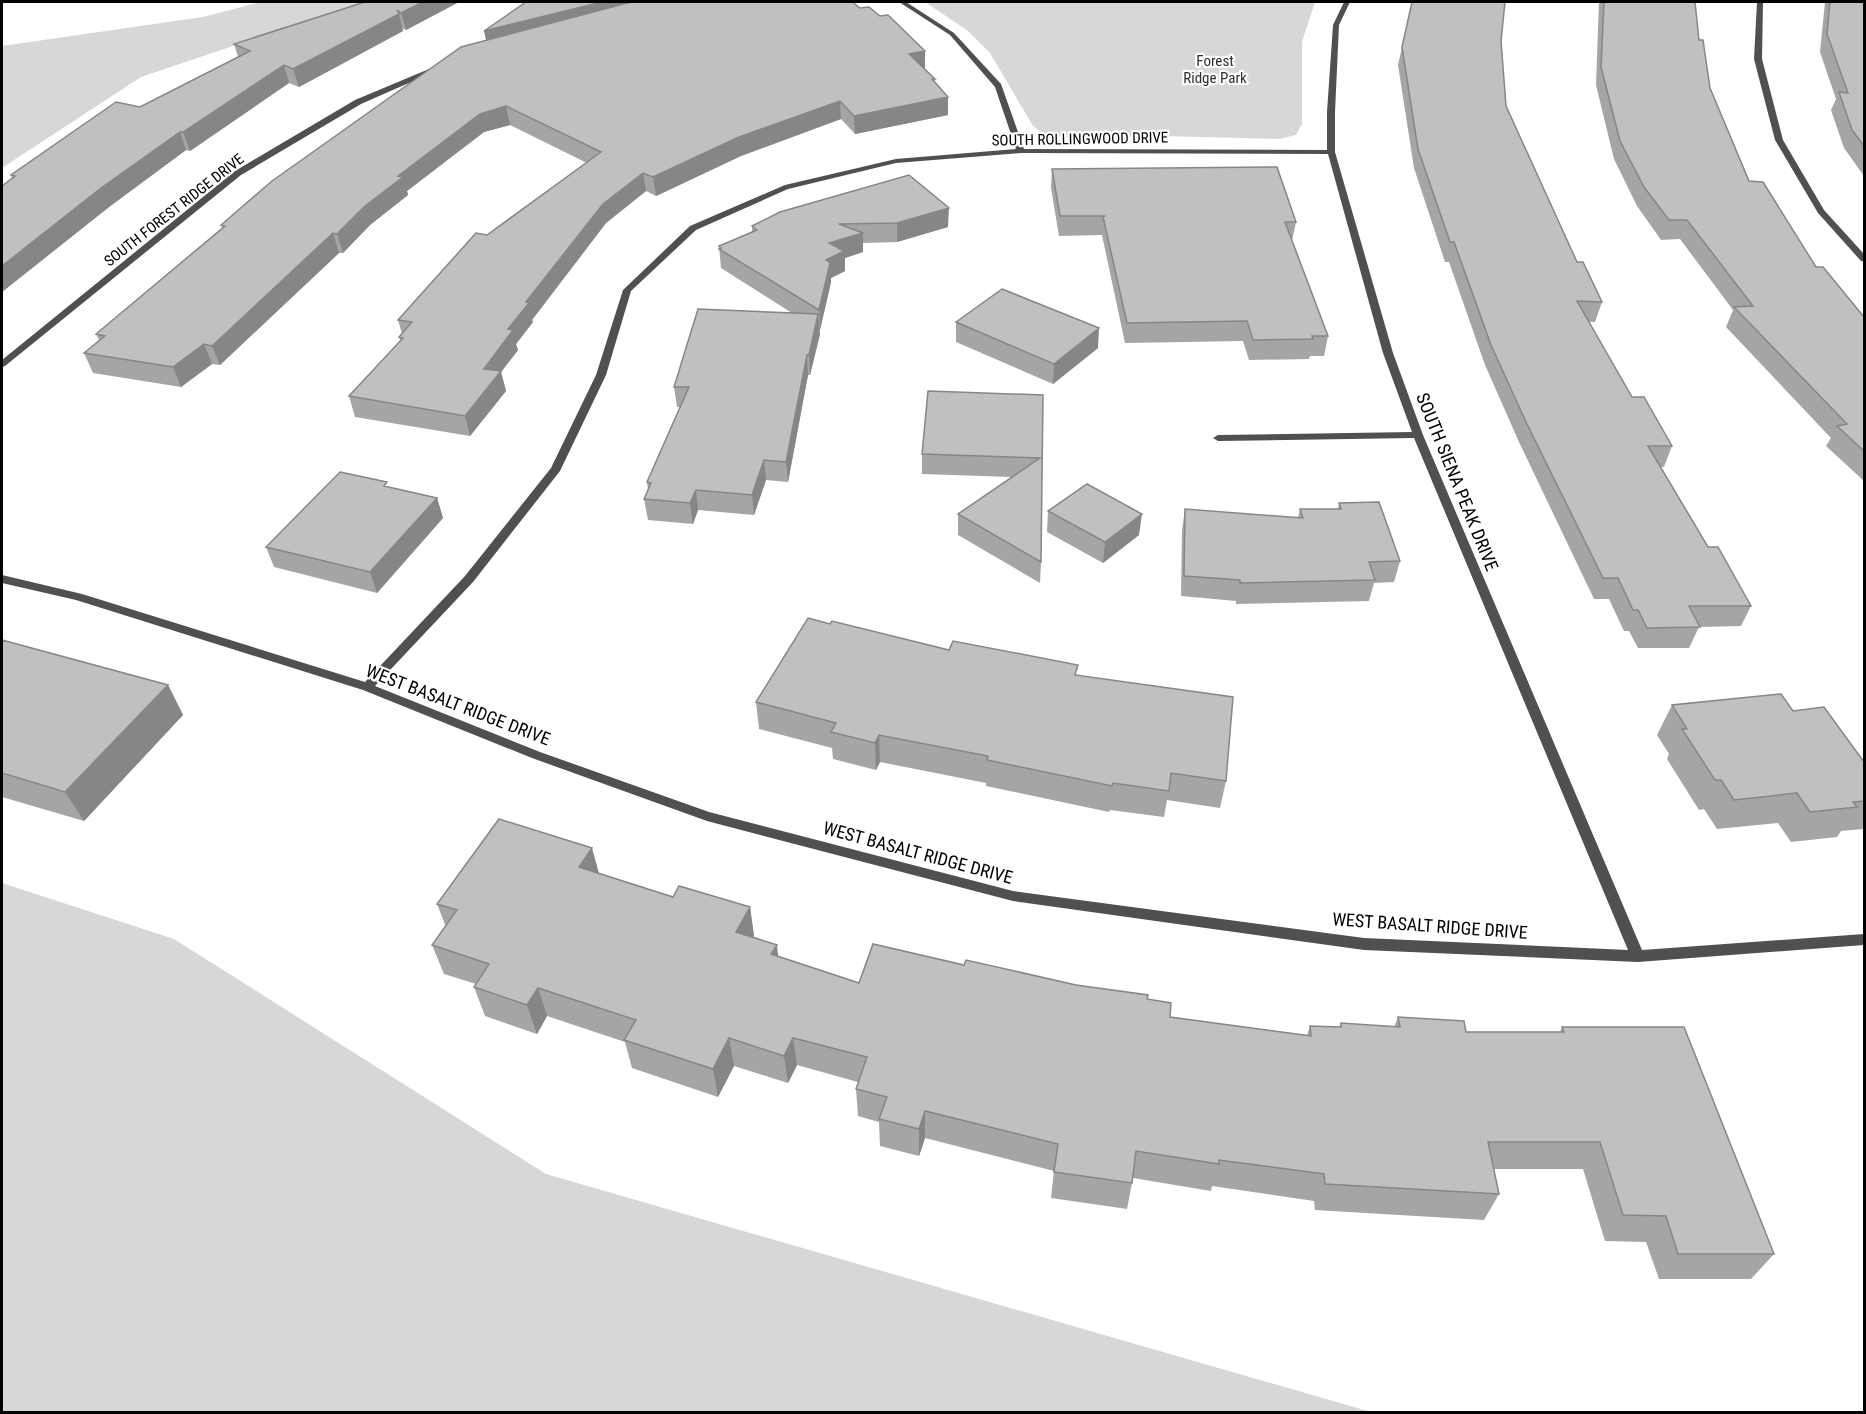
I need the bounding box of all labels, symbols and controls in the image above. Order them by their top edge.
park label: Forest Ridge Park [1183,52,1247,87]
street label: SOUTH ROLLINGWOOD DRIVE [992,128,1168,150]
street label: SOUTH FOREST RIDGE DRIVE [101,150,247,270]
street label: SOUTH SIENA PEAK DRIVE [1412,390,1503,574]
street label: WEST BASALT RIDGE DRIVE [363,660,553,749]
street label: WEST BASALT RIDGE DRIVE [821,817,1015,888]
street label: WEST BASALT RIDGE DRIVE [1332,908,1528,943]

